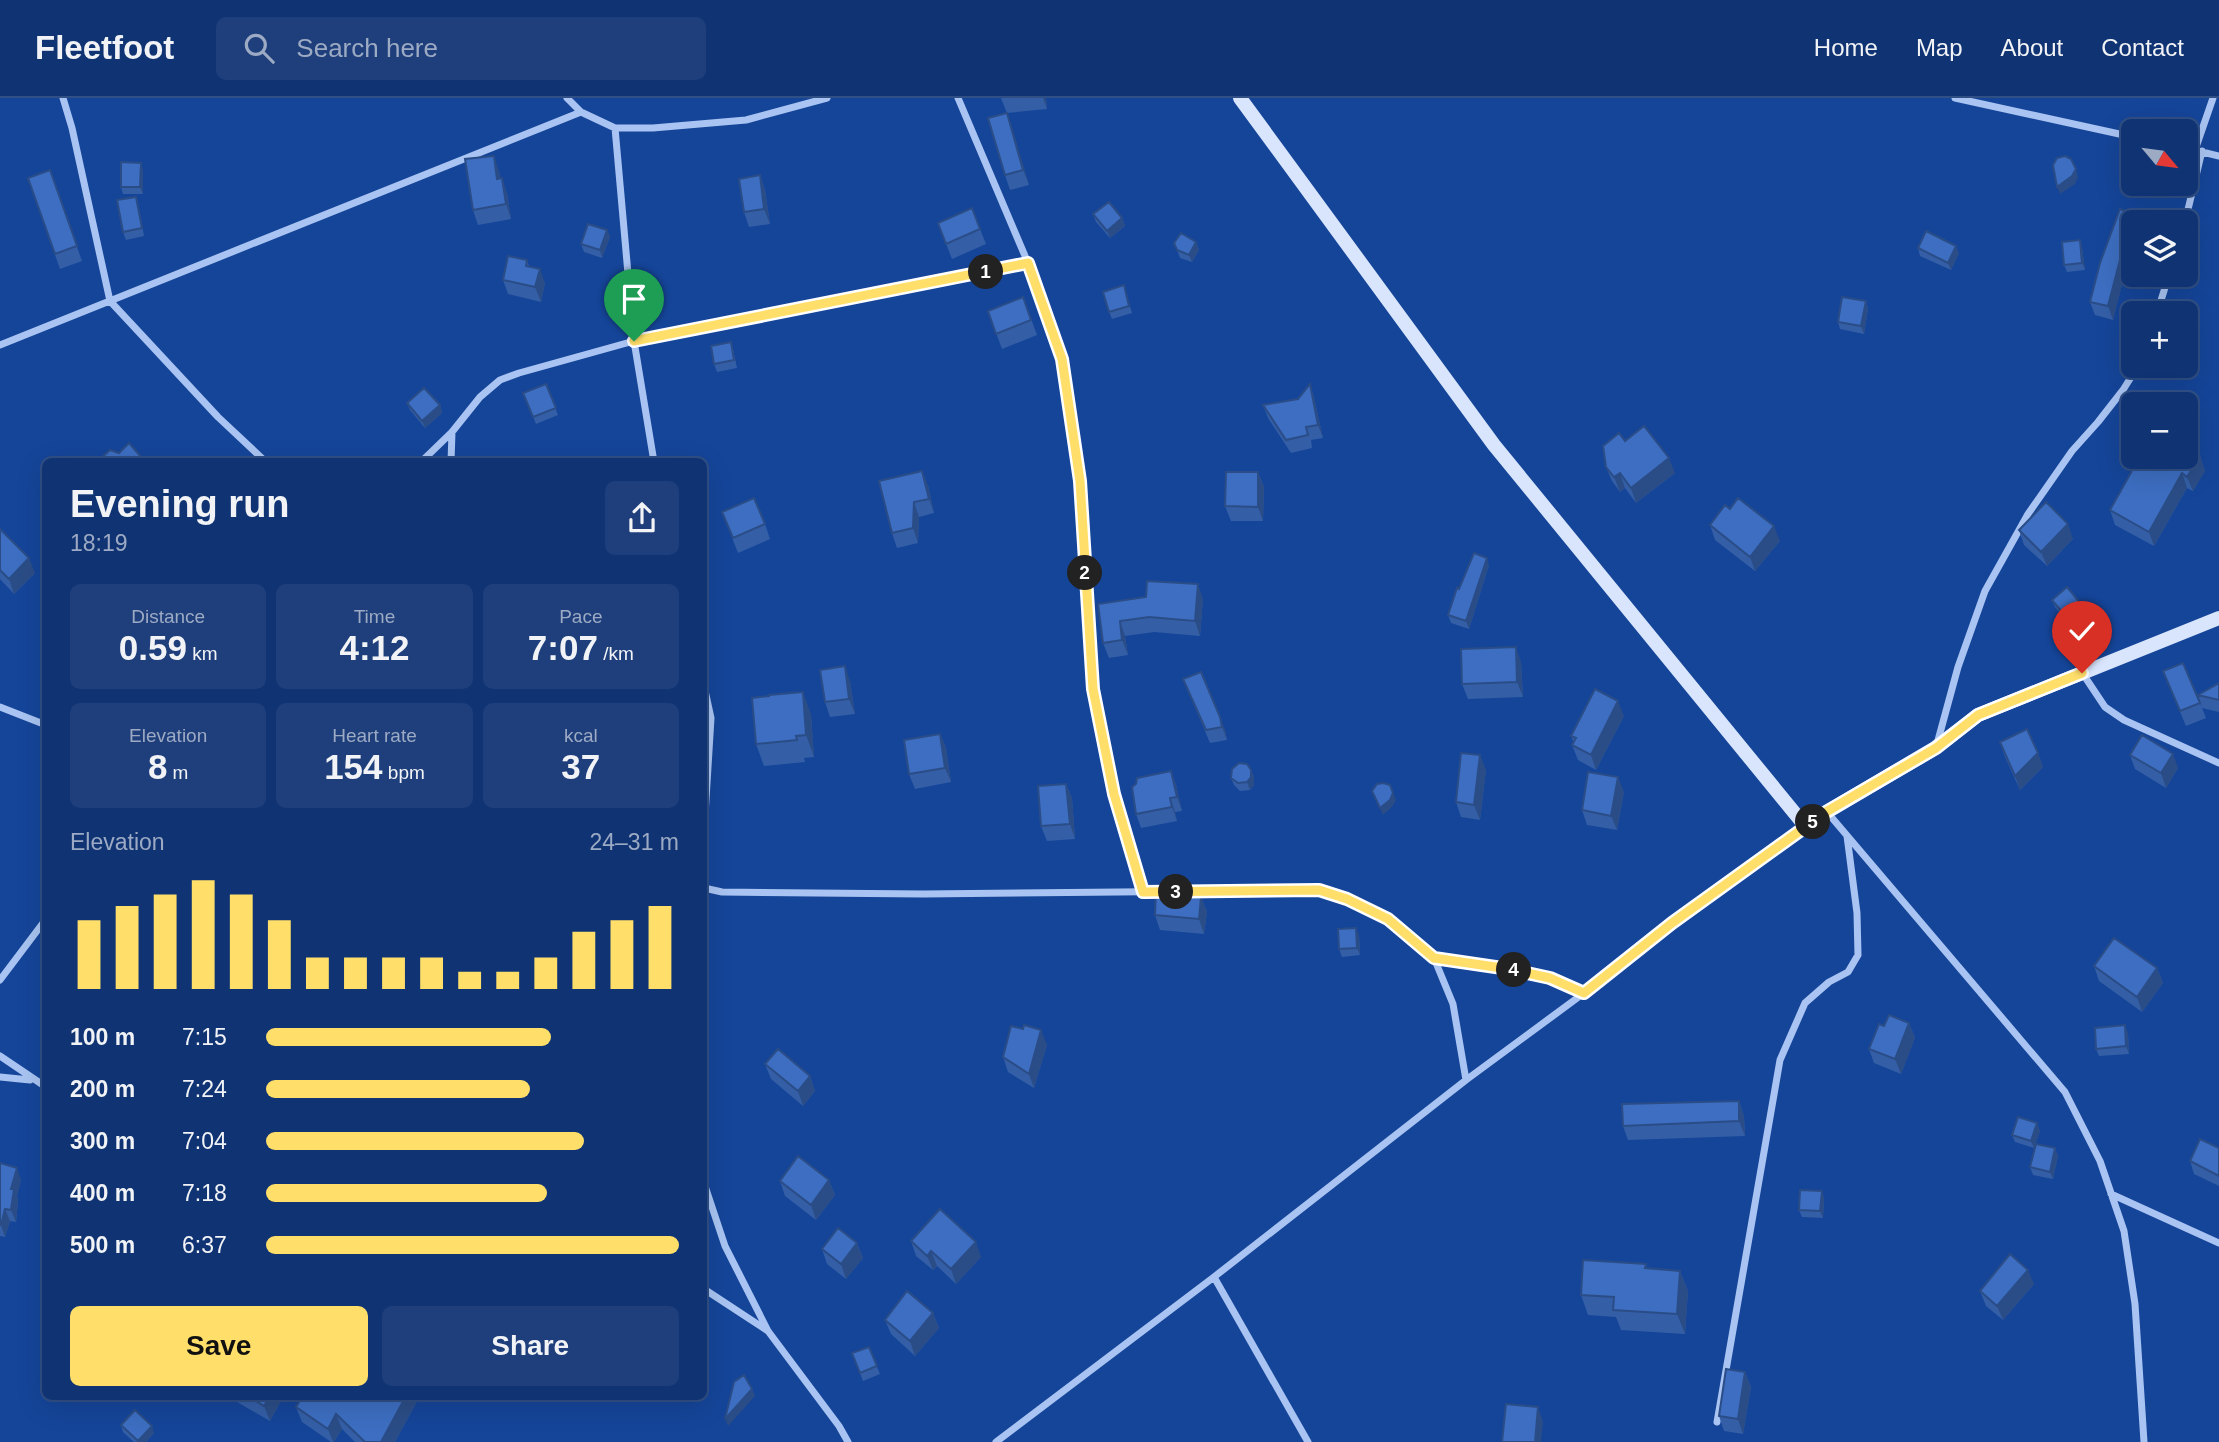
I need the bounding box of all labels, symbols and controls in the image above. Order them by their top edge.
search box [216,17,706,80]
text: Fleetfoot [35,29,174,66]
icon: search [240,29,278,67]
text: Search here [296,33,438,63]
text: Home [1814,34,1878,61]
text: Map [1916,34,1963,61]
text: About [2001,34,2063,61]
text: Contact [2101,34,2184,61]
north arrow [2121,119,2198,196]
map controls [2121,119,2198,469]
button: layers [2121,210,2198,287]
pin: 1 [968,254,1004,290]
text: 1 [980,261,991,282]
pin [604,269,664,341]
icon: arrive [615,280,653,318]
button: + [2121,301,2198,378]
button: − [2121,392,2198,469]
button: share [605,481,679,555]
text: Evening run [70,483,290,525]
text: 18:19 [70,530,128,556]
pin: 2 [1068,556,1102,590]
text: 2 [1079,562,1090,583]
pin [2052,601,2112,673]
text: Distance [131,606,205,627]
text: Time [354,606,395,627]
text: Pace [559,606,602,627]
icon: check [2063,612,2101,650]
text: 0.59 [119,628,187,667]
text: 4:12 [339,628,410,667]
text: 7:07 [528,628,598,667]
text: km [187,643,218,664]
text: /km [598,643,634,664]
text: Elevation [129,725,207,746]
text: Heart rate [332,725,417,746]
text: kcal [564,725,598,746]
text: 8 [148,747,167,786]
text: 154 [324,747,383,786]
text: 37 [561,747,600,786]
text: m [167,762,188,783]
text: bpm [383,762,425,783]
pin: 5 [1796,804,1830,840]
text: 5 [1807,811,1818,832]
text: Elevation [70,829,165,855]
text: 24–31 m [589,829,679,855]
pin: 3 [1158,874,1194,910]
text: 3 [1170,881,1181,902]
pin: 4 [1496,952,1532,988]
text: 4 [1508,959,1519,980]
text: 100 m [70,1024,135,1050]
text: 7:15 [182,1024,227,1050]
text: 200 m [70,1076,135,1102]
text: 7:24 [182,1076,227,1102]
text: 300 m [70,1128,135,1154]
text: 7:04 [182,1128,227,1154]
text: 400 m [70,1180,135,1206]
text: 7:18 [182,1180,227,1206]
text: 500 m [70,1232,135,1258]
text: 6:37 [182,1232,227,1258]
button: Save [70,1306,368,1386]
button: Share [382,1306,679,1386]

